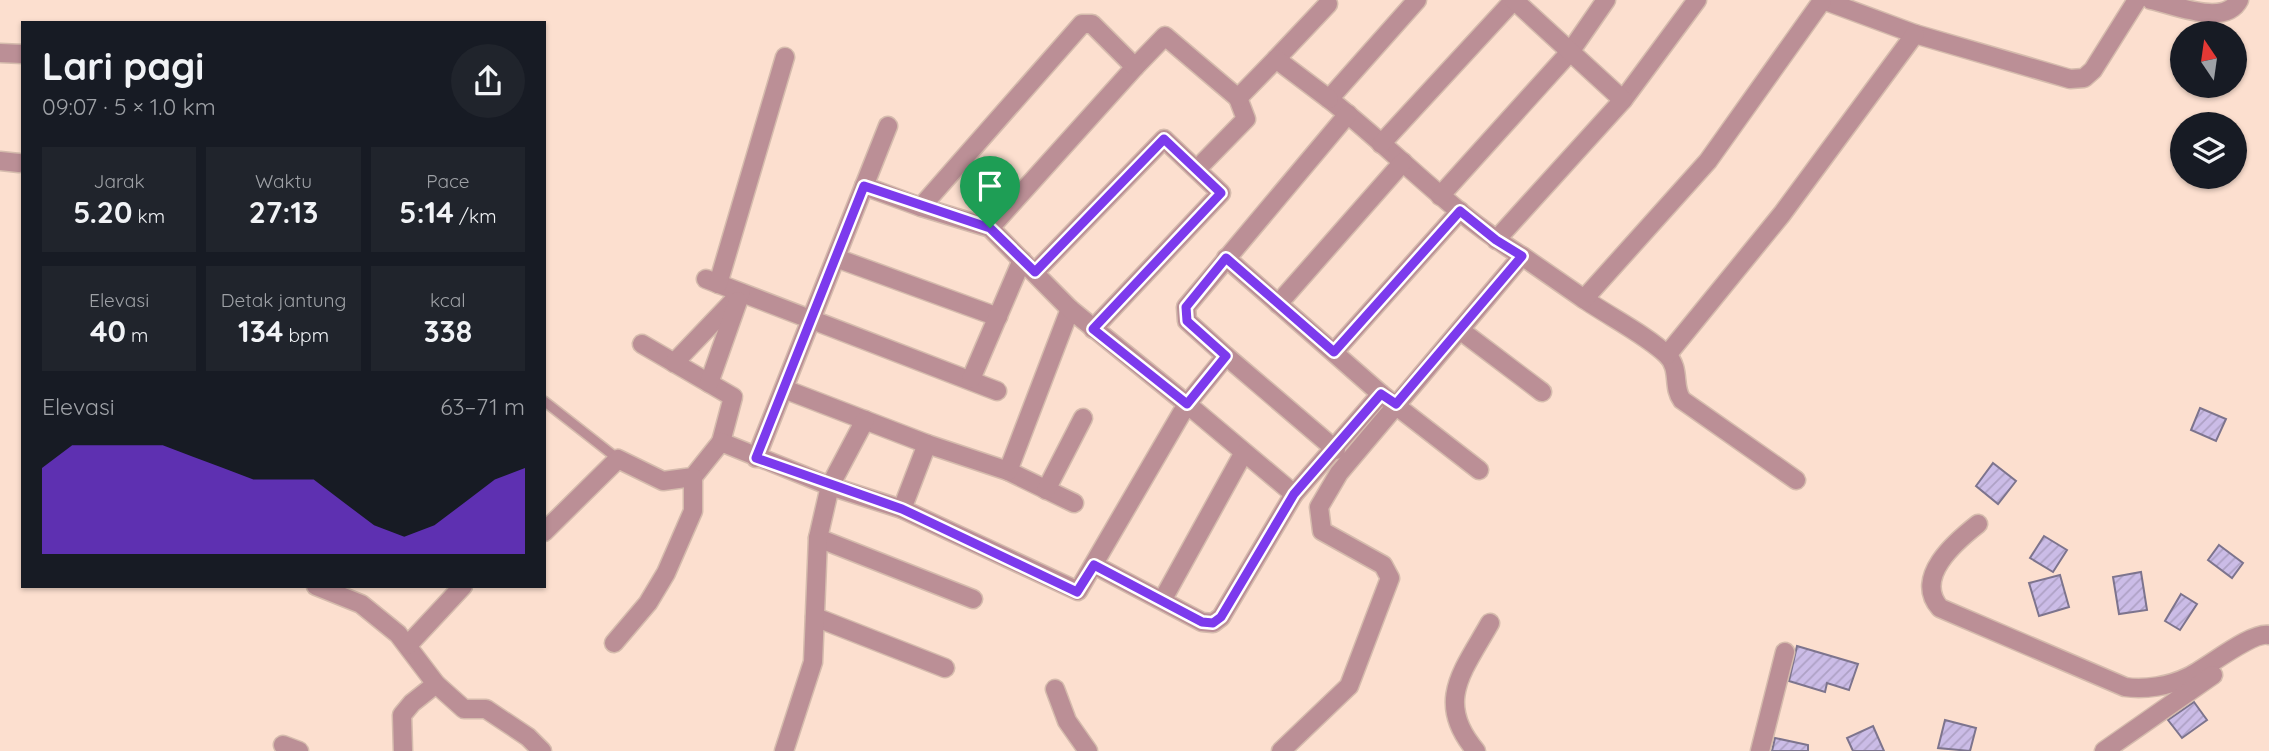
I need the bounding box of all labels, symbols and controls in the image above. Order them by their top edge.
north arrow [2170,21,2247,98]
map controls [2170,21,2247,189]
text: Lari pagi [42,42,204,90]
button: share [451,44,525,118]
text: 09:07 · 5 × 1.0 km [42,92,216,121]
button: layers [2170,112,2247,189]
pin [960,156,1020,228]
icon: arrive [971,167,1009,205]
text: Jarak [94,169,145,193]
text: Waktu [255,169,312,193]
text: Pace [426,169,469,193]
text: 5.20 [73,193,132,231]
text: 27:13 [249,193,318,231]
text: 5:14 [399,193,454,231]
text: km [132,204,165,228]
text: /km [454,204,497,228]
text: Elevasi [89,288,149,312]
text: Detak jantung [221,288,346,312]
text: kcal [430,288,466,312]
text: 40 [90,312,126,350]
text: 134 [238,312,283,350]
text: 338 [423,312,472,350]
text: m [126,323,148,347]
text: bpm [283,323,329,347]
text: Elevasi [42,392,115,421]
text: 63–71 m [440,392,525,421]

